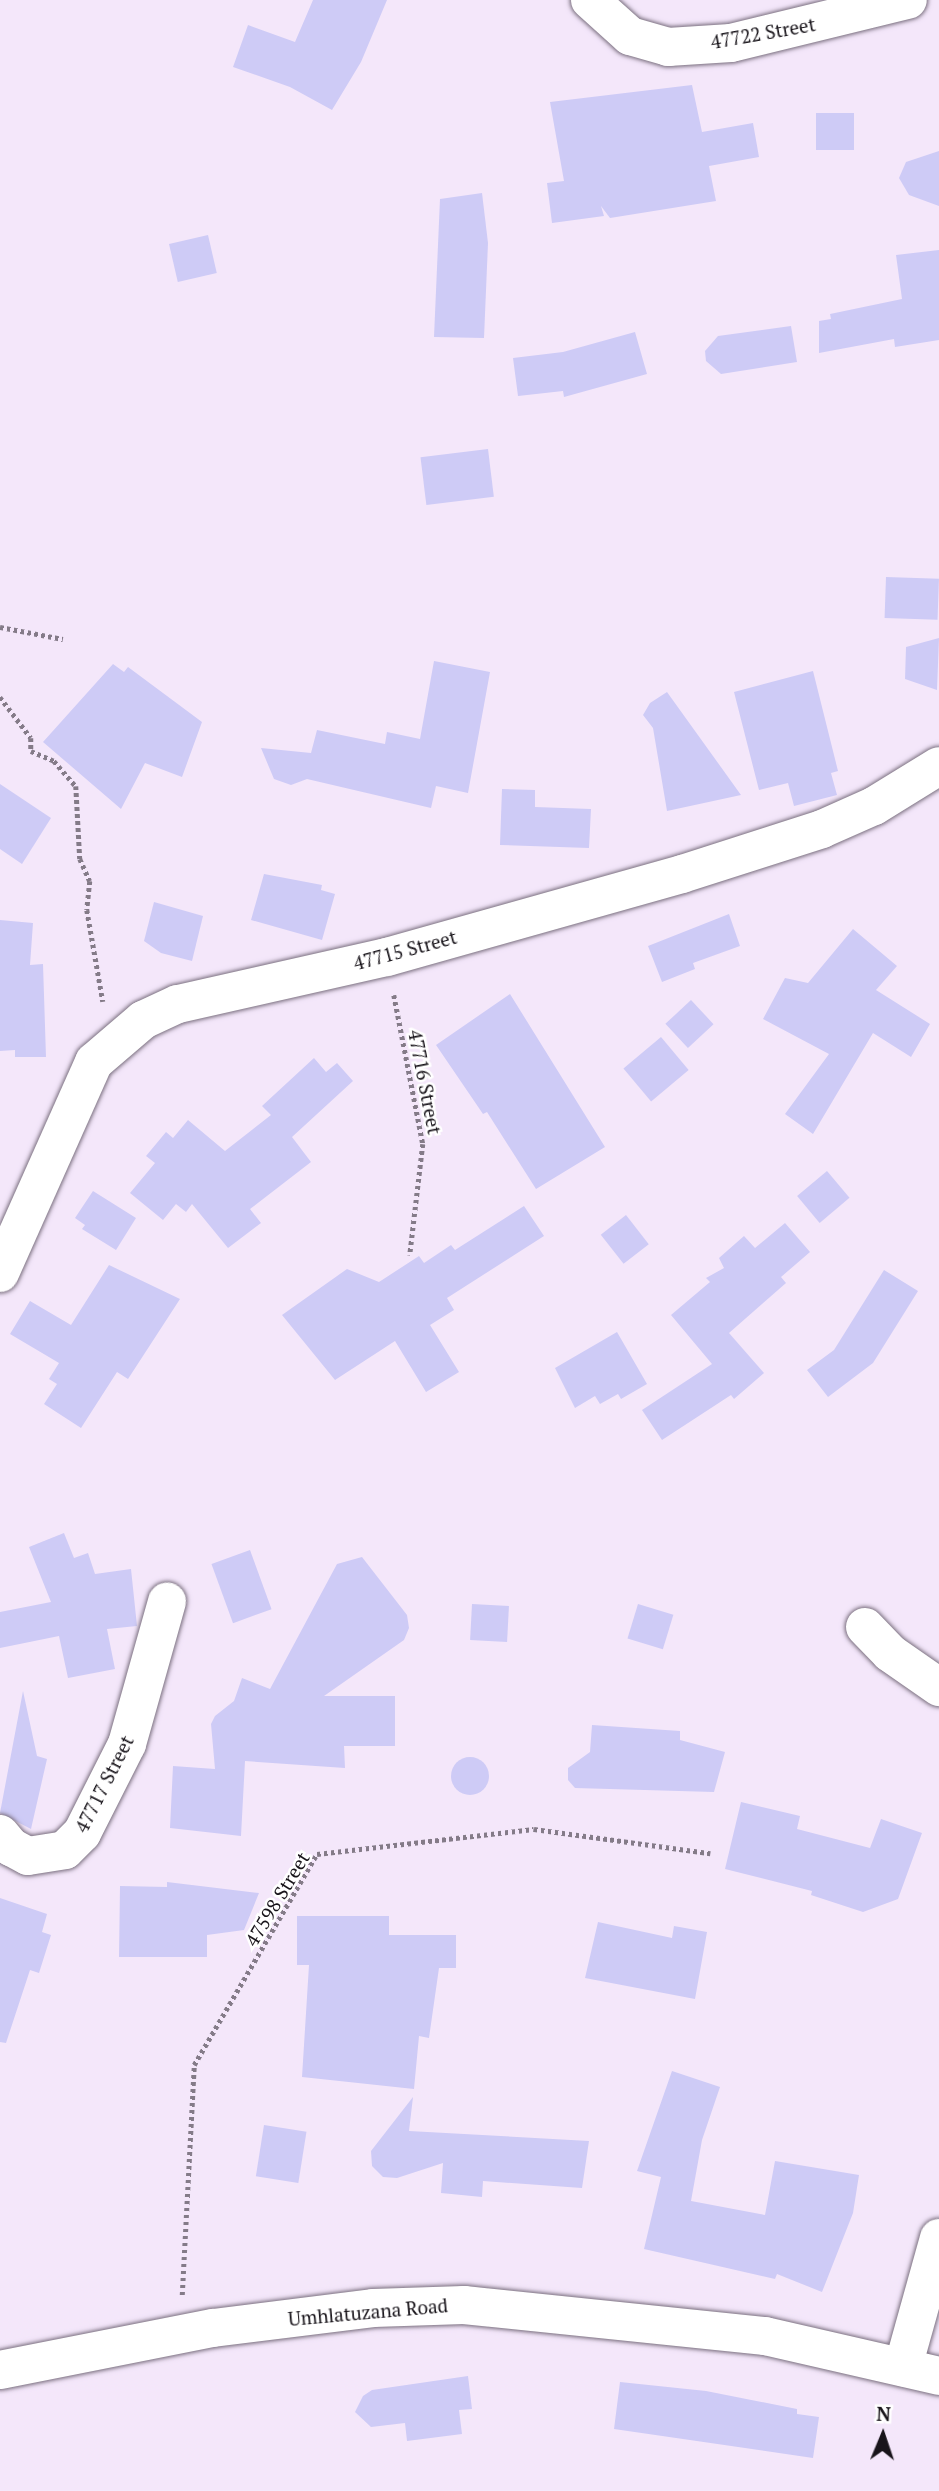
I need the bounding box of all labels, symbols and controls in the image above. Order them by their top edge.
street label: 47722 Street [709,13,817,53]
street label: 47715 Street [351,925,459,975]
street label: 47716 Street [404,1028,446,1136]
street label: 47717 Street [70,1732,138,1836]
street label: 47598 Street [240,1848,314,1950]
street label: Umhlatuzana Road [287,2294,449,2330]
north arrow [848,2400,918,2470]
text: N [876,2401,891,2426]

